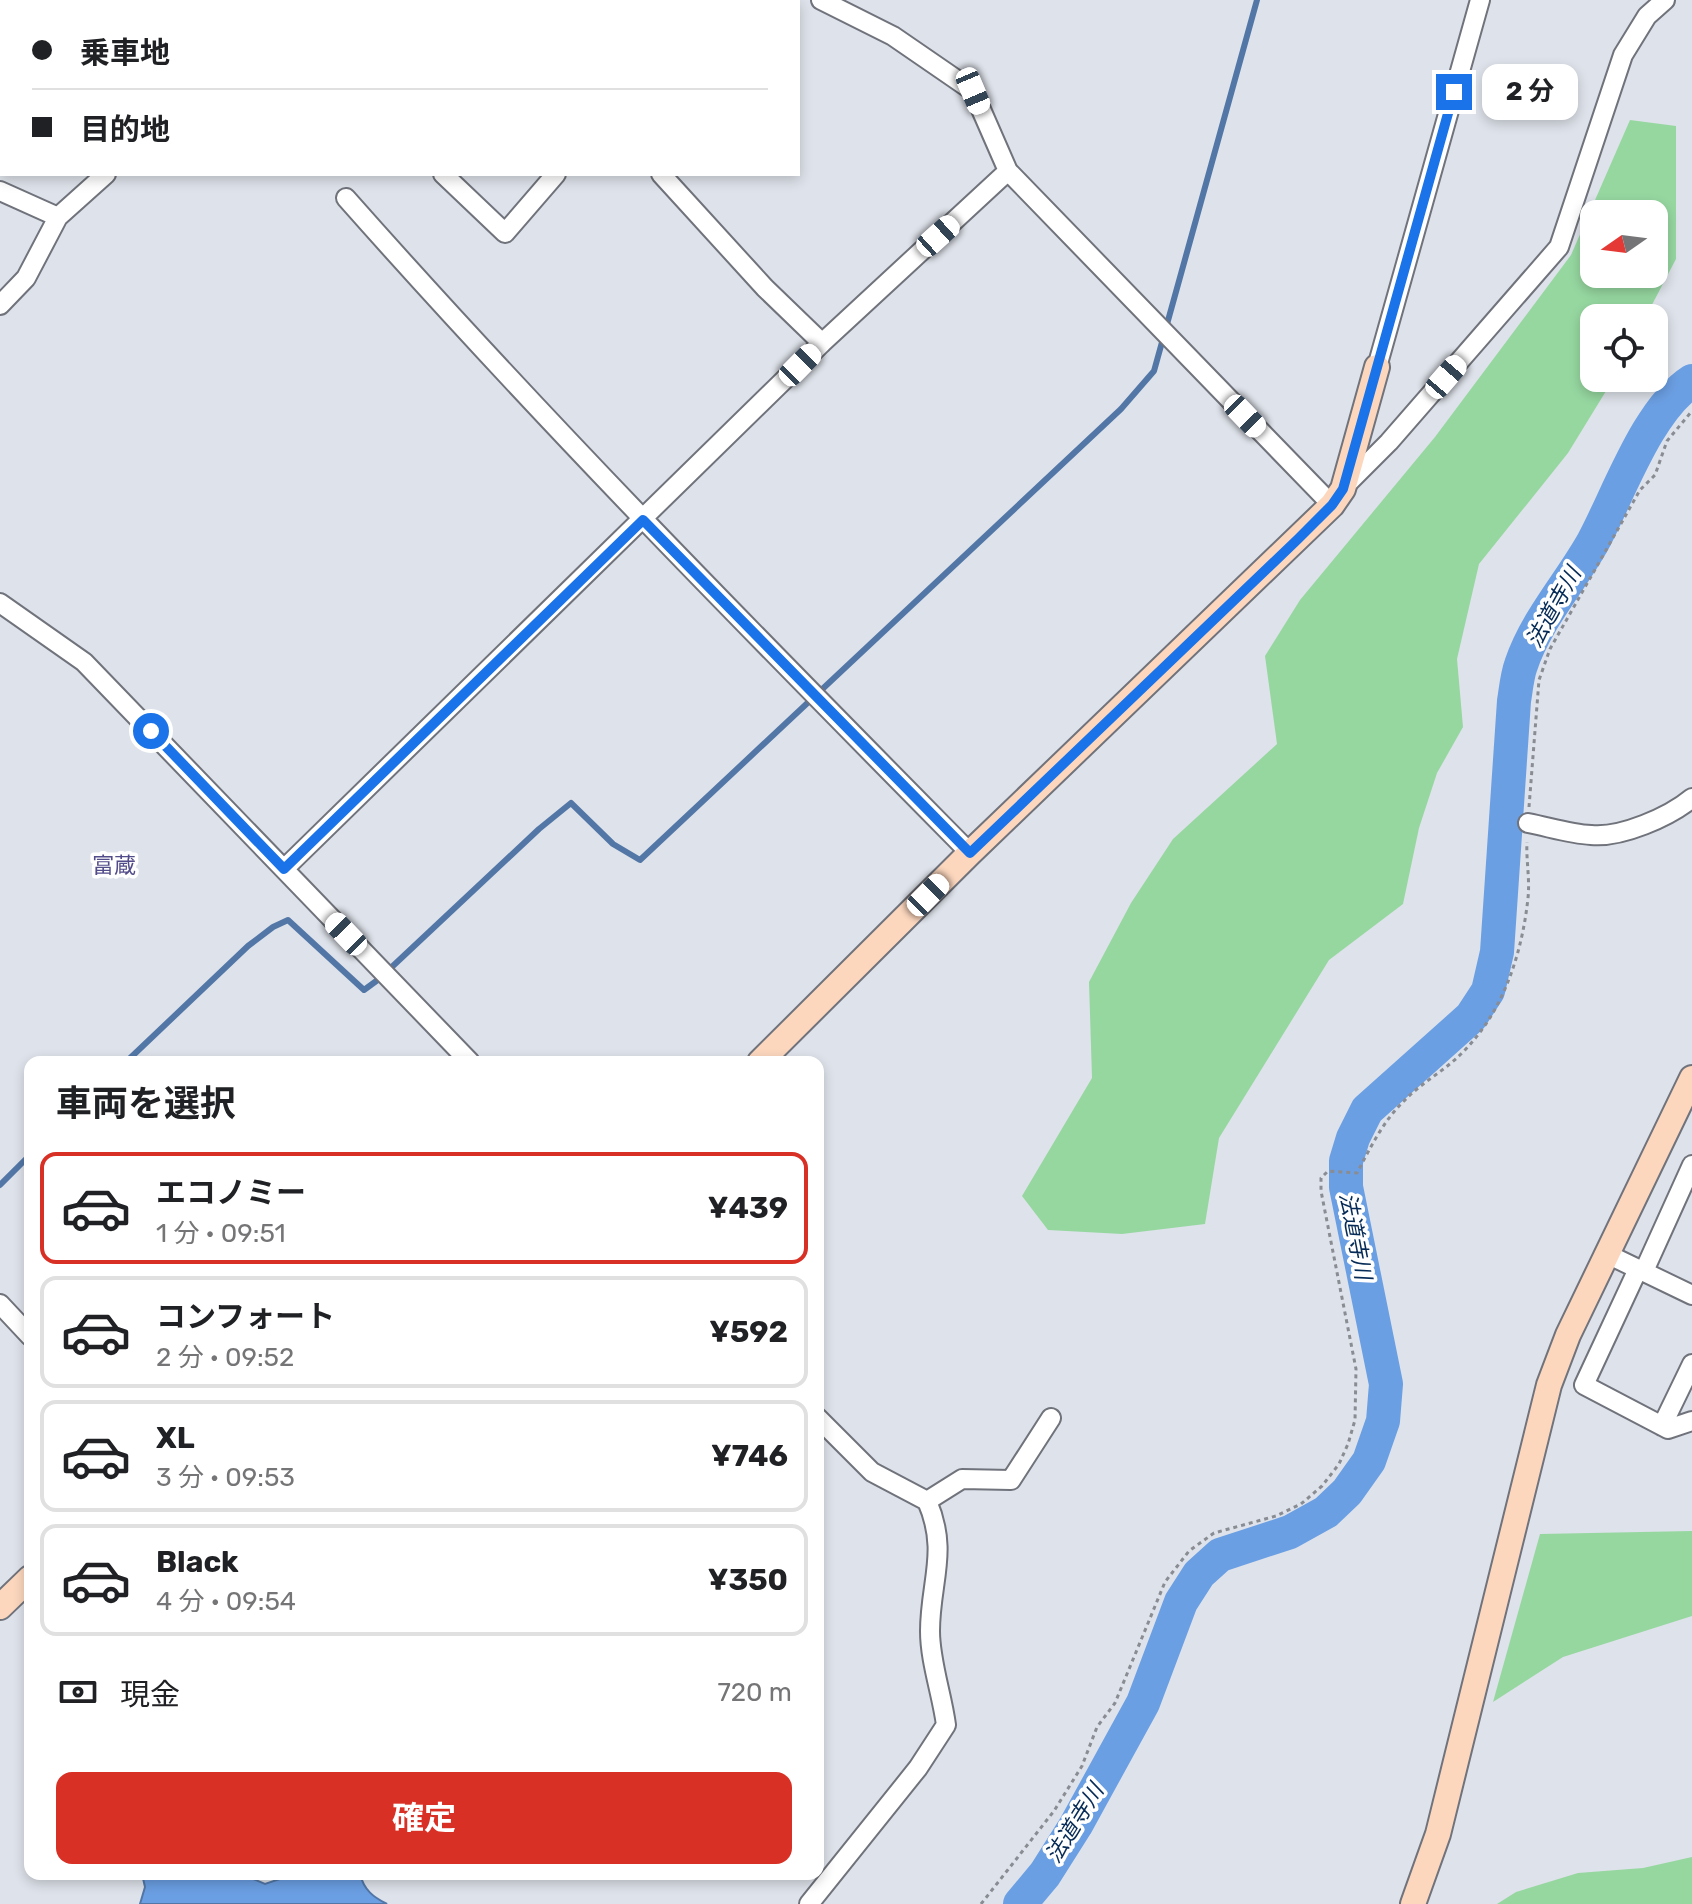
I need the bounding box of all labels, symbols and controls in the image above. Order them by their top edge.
text: 乗車地 [80,35,170,71]
car [953,64,993,118]
callout: 2 分 [1482,64,1578,120]
route end [1436,74,1472,110]
text: 2 分 [1506,76,1554,107]
text: 目的地 [80,112,170,148]
north arrow [1580,200,1668,288]
map controls [1580,200,1668,392]
car [912,211,964,261]
button: locate [1580,304,1668,392]
car [775,340,825,390]
car [1421,351,1471,403]
car [1220,390,1270,442]
water label: 法道寺川 [1520,560,1588,652]
route start [133,713,169,749]
district label: 富蔵 [92,852,136,879]
car [903,870,953,920]
car [321,908,371,960]
text: 車両を選択 [56,1082,236,1125]
icon: car [60,1172,132,1244]
text: エコノミー [156,1175,306,1211]
text: ¥439 [708,1190,788,1226]
water label: 法道寺川 [1334,1190,1378,1284]
text: 1 分 · 09:51 [156,1218,286,1249]
icon: car [60,1296,132,1368]
text: コンフォート [156,1299,335,1335]
text: ¥592 [709,1314,788,1350]
text: 2 分 · 09:52 [156,1342,294,1373]
icon: car [60,1420,132,1492]
text: XL [156,1420,195,1456]
text: ¥746 [711,1438,788,1474]
text: 3 分 · 09:53 [156,1462,295,1493]
icon: car [60,1544,132,1616]
text: Black [156,1544,239,1580]
text: ¥350 [708,1562,788,1598]
text: 4 分 · 09:54 [156,1586,296,1617]
icon: cash [56,1670,100,1714]
text: 現金 [120,1677,180,1713]
text: 720 m [717,1677,792,1708]
button: 確定 [56,1772,792,1864]
water label: 法道寺川 [1040,1777,1110,1868]

